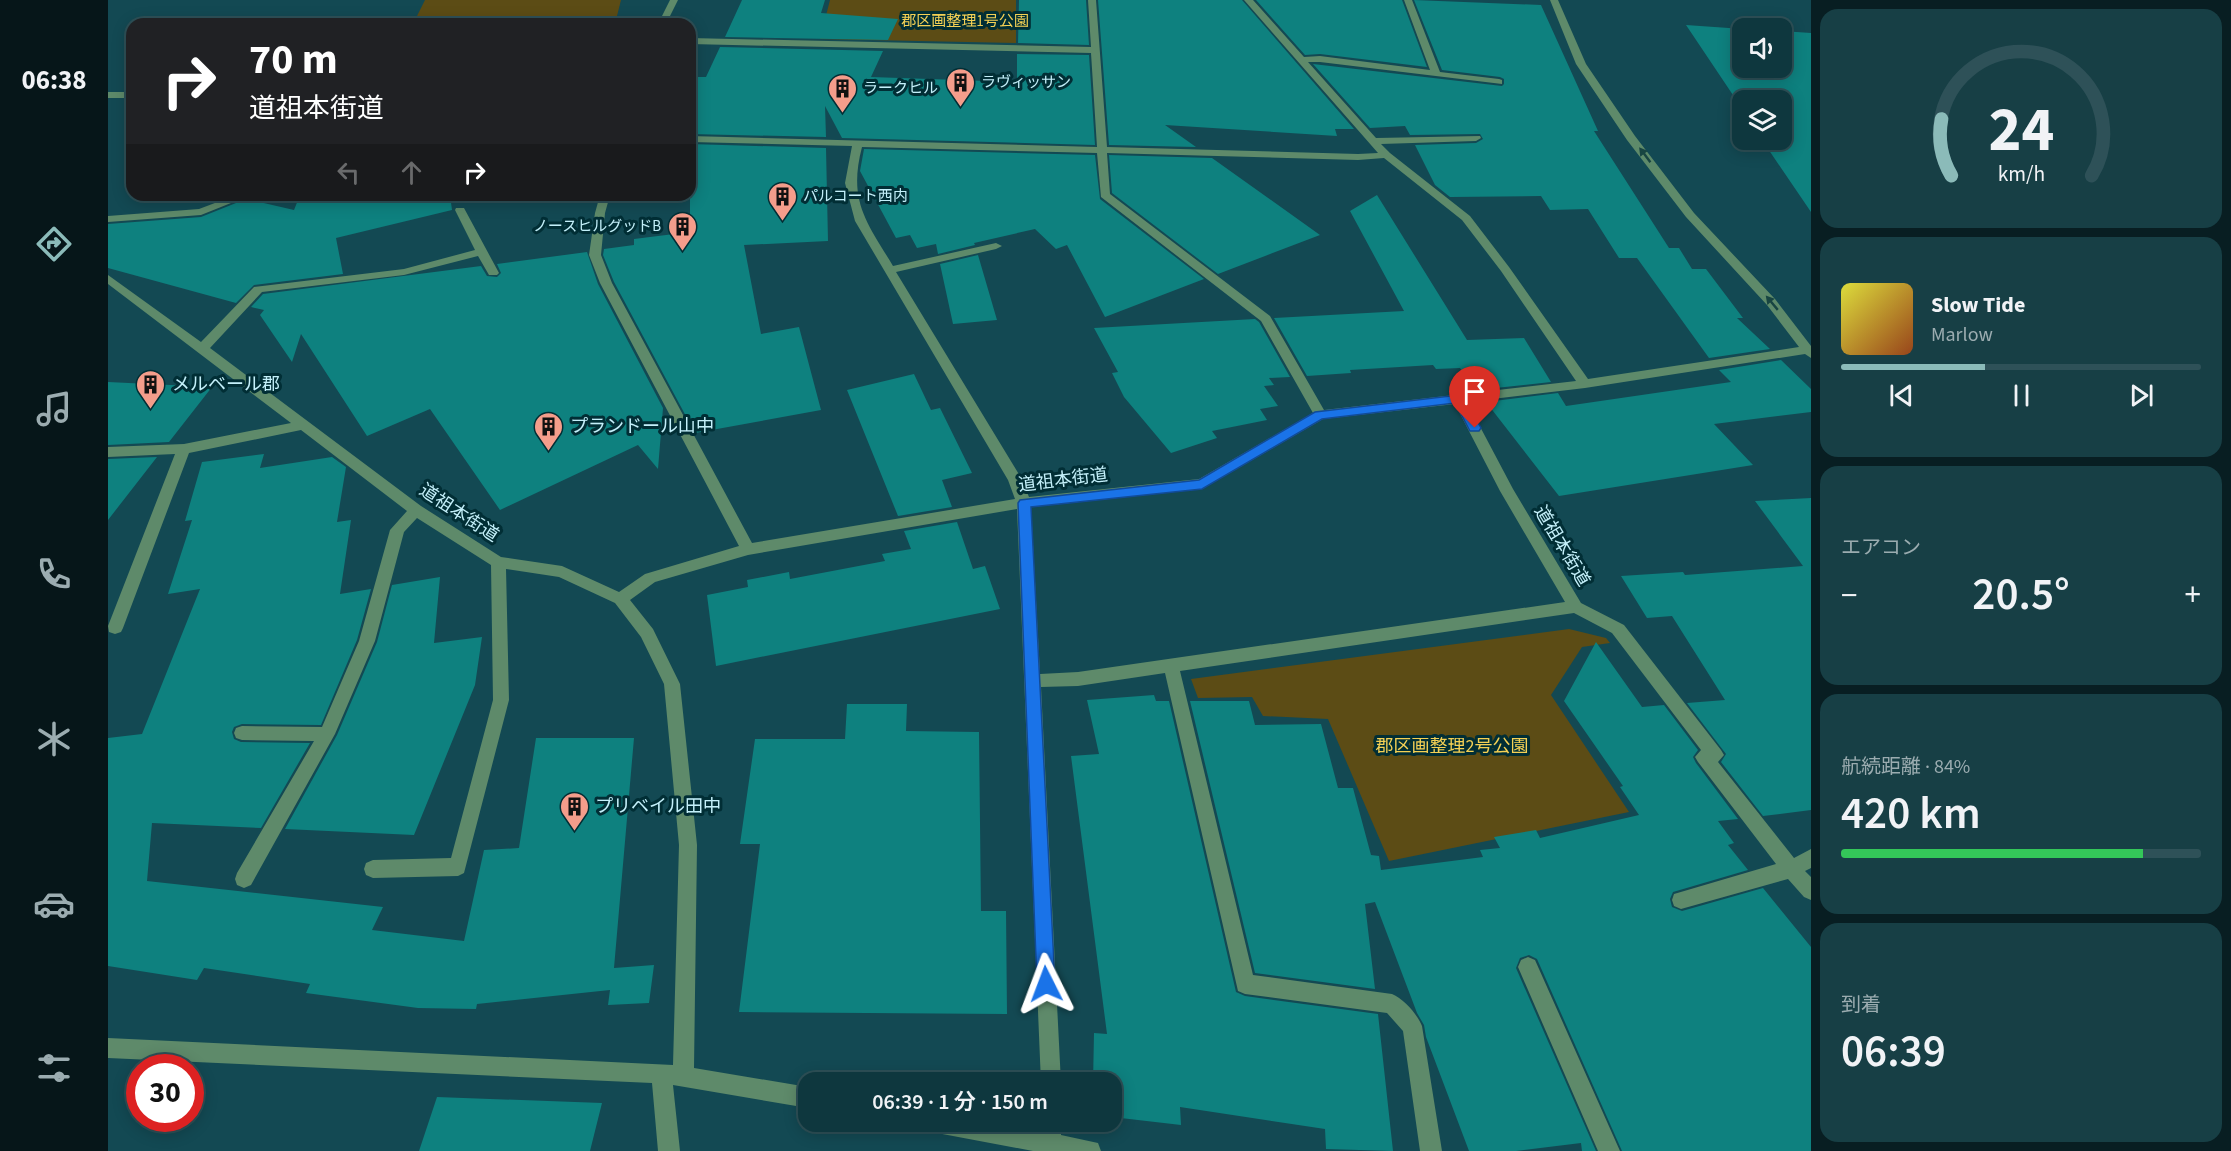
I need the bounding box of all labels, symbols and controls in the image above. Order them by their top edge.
park label: 郡区画整理1号公園 [901,11,1029,32]
map controls [1732,18,1792,150]
button: sound [1732,18,1792,78]
text: 70 m [249,30,338,90]
icon: right [150,42,228,120]
text: 06:38 [21,61,87,100]
building icon: ラヴィッサン [944,66,976,108]
building icon: ラークヒル [826,72,858,114]
place label: ラヴィッサン [981,72,1071,93]
place label: ラークヒル [863,78,938,99]
text: 24 [1988,86,2054,175]
text: 道祖本街道 [249,89,384,128]
button: layers [1732,90,1792,150]
one-way arrow [1639,148,1651,163]
icon: left [332,156,365,189]
icon: ahead [395,156,428,189]
icon: right [458,156,491,189]
text: km/h [1997,159,2045,190]
building icon: パルコート西内 [766,180,798,222]
place label: パルコート西内 [803,186,908,207]
building icon: ノースヒルグッドB [666,210,698,252]
place label: ノースヒルグッドB [533,216,661,237]
icon: directions [33,223,75,265]
text: Slow Tide [1931,289,2025,321]
one-way arrow [1765,295,1778,311]
text: Marlow [1931,321,1993,349]
pin [1449,366,1500,428]
building icon: メルベール郡 [135,368,167,410]
place label: メルベール郡 [172,372,280,397]
icon: arrive [1458,375,1491,408]
icon: previous [1885,379,1918,412]
icon: pause [2005,379,2038,412]
icon: next [2125,379,2158,412]
icon: music [33,388,75,430]
building icon: プランドール山中 [533,410,565,452]
place label: プランドール山中 [570,414,714,439]
street label: 道祖本街道 [1017,462,1109,498]
street label: 道祖本街道 [414,478,504,548]
street label: 道祖本街道 [1528,501,1596,591]
text: エアコン [1841,534,1921,562]
icon: phone [33,553,75,595]
text: 20.5° [1972,563,2070,627]
text: − [1841,572,1857,619]
text: + [2185,572,2201,619]
icon: climate [33,718,75,760]
park label: 郡区画整理2号公園 [1376,734,1528,759]
text: 航続距離 · 84% [1841,753,1970,781]
text: 420 km [1841,782,1981,846]
building icon: プリベイル田中 [558,790,590,832]
place label: プリベイル田中 [595,794,721,819]
icon: car [33,883,75,925]
position arrow [1014,952,1078,1016]
text: 到着 [1841,991,1881,1019]
text: 06:39 [1841,1020,1946,1084]
icon: filters [33,1047,75,1089]
speed limit sign: 30 [126,1054,204,1132]
text: 06:39 · 1 分 · 150 m [872,1086,1048,1118]

